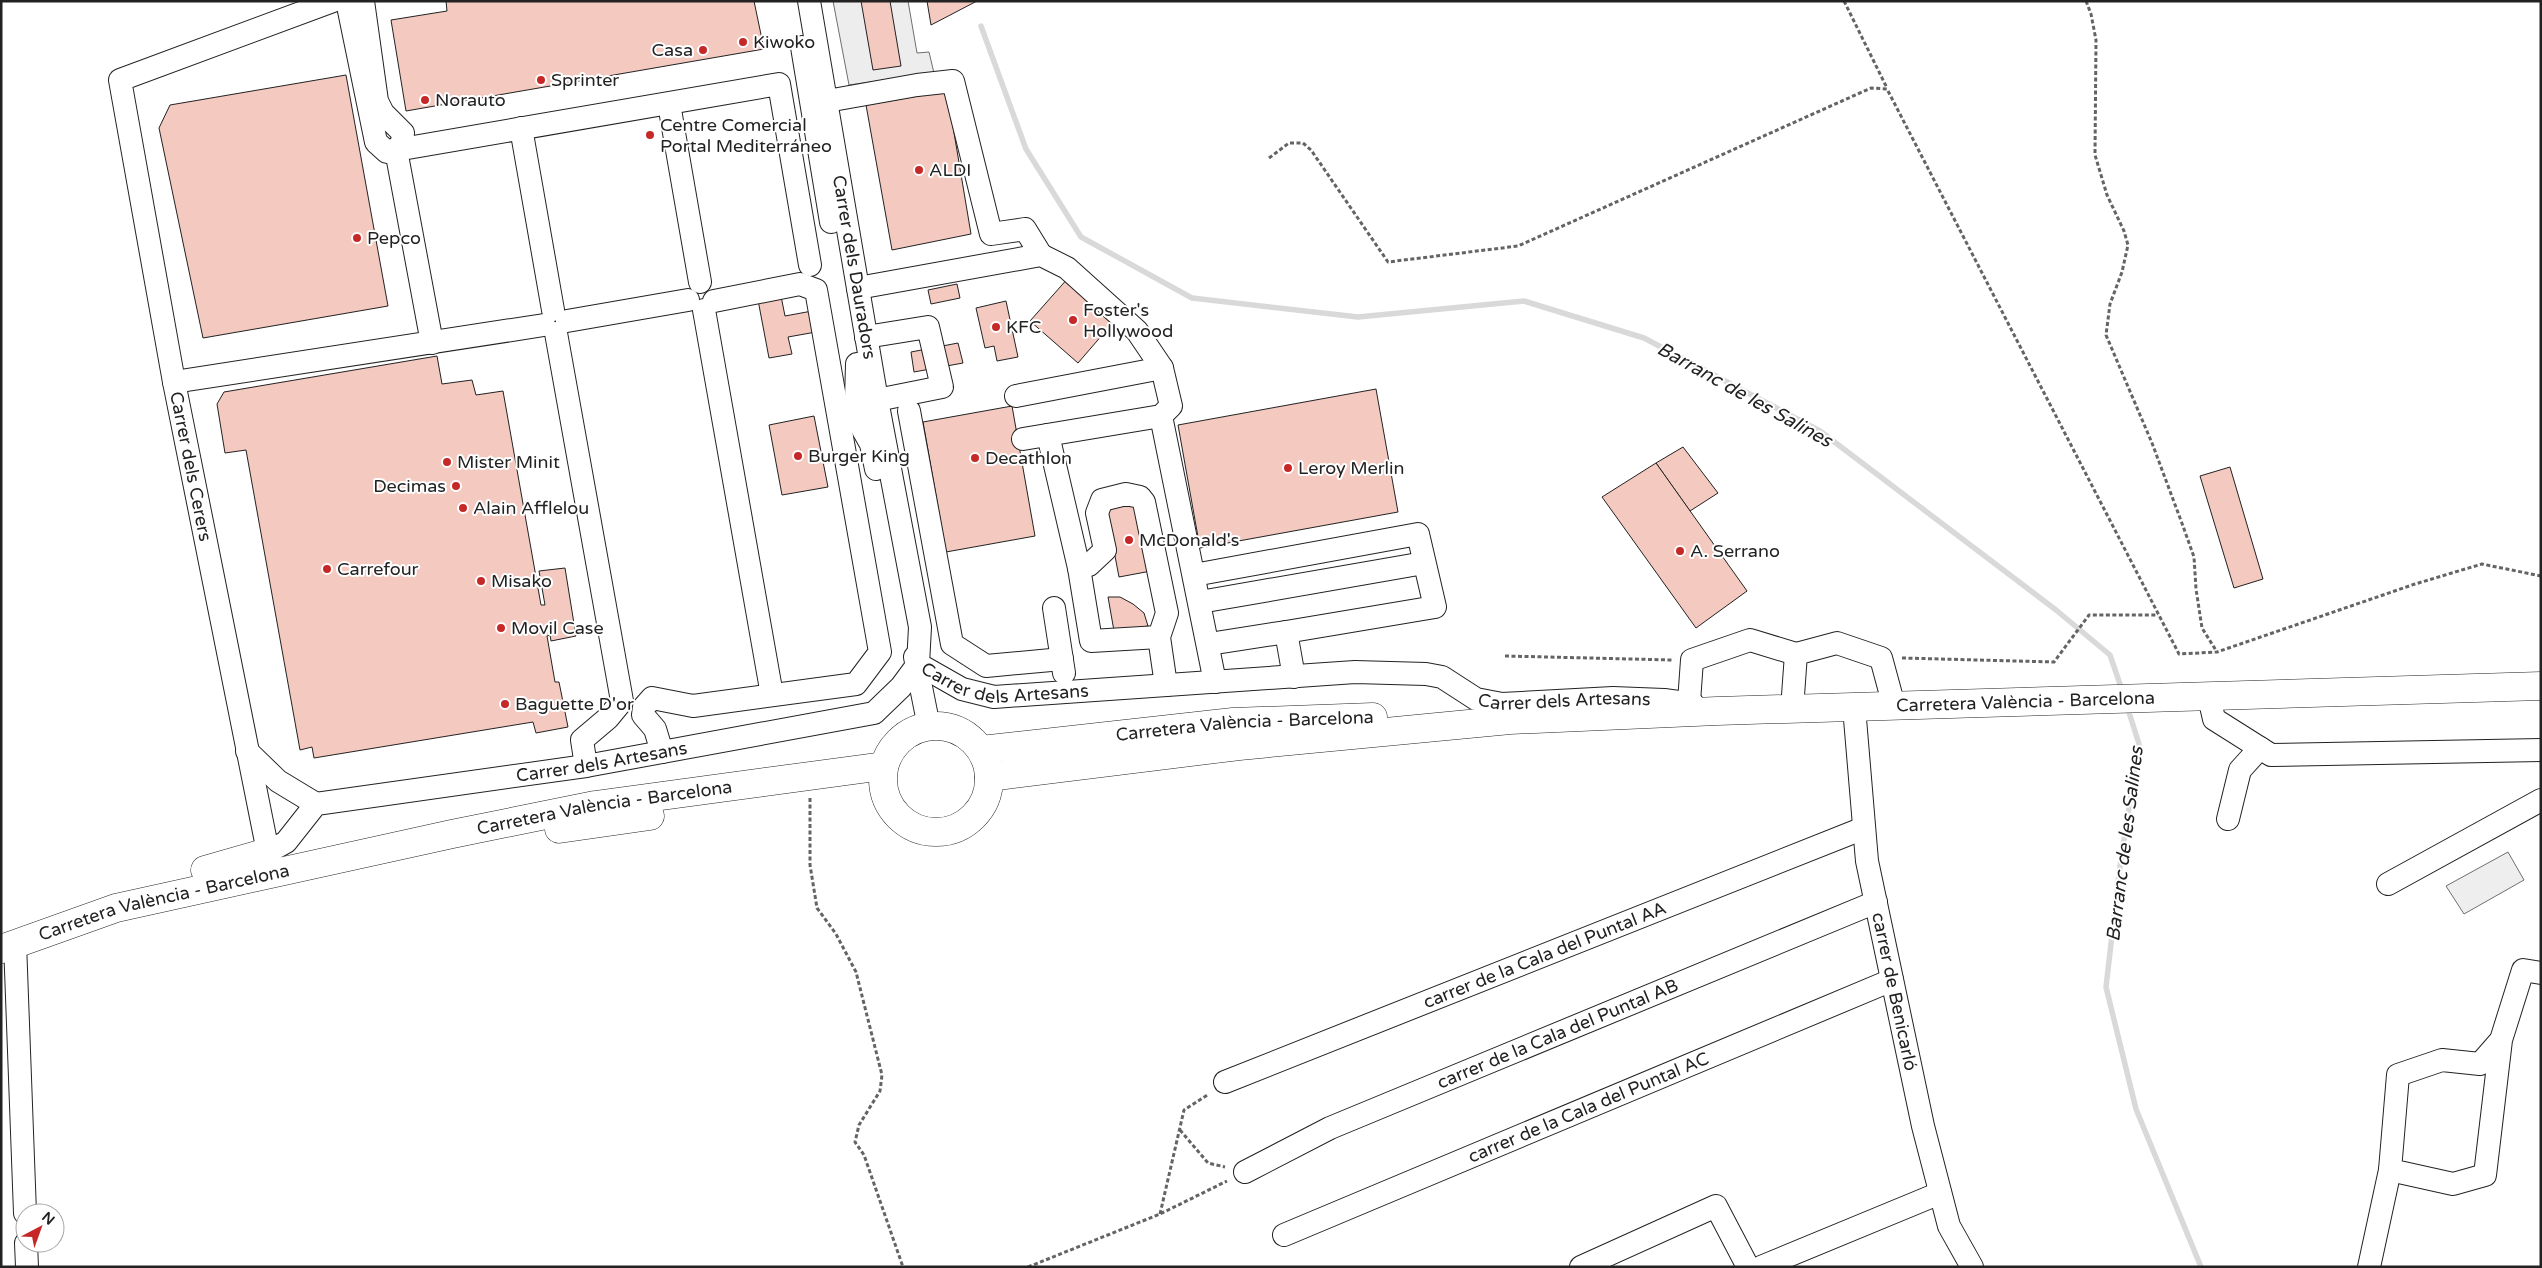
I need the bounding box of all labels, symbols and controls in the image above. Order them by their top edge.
place label: Kiwoko [753,31,815,53]
marker: Kiwoko [737,36,749,48]
place label: Casa [652,39,693,61]
marker: Casa [697,44,709,56]
place label: Sprinter [551,69,619,91]
marker: Sprinter [535,74,547,86]
place label: Norauto [435,89,506,111]
marker: Norauto [419,94,431,106]
place label: Centre Comercial Portal Mediterráneo [660,114,832,157]
marker: Centre Comercial Portal Mediterráneo [644,129,656,141]
place label: ALDI [929,159,971,181]
marker: ALDI [913,164,925,176]
street label: Carrer dels Dauradors [828,173,881,361]
place label: Pepco [367,227,421,249]
marker: Pepco [351,232,363,244]
place label: Foster's Hollywood [1083,299,1173,342]
marker: Foster's Hollywood [1067,314,1079,326]
place label: KFC [1006,316,1041,338]
marker: KFC [990,321,1002,333]
water label: Barranc de les Salines [1653,338,1837,453]
street label: Carrer dels Cerers [165,390,217,543]
place label: Burger King [808,445,910,467]
place label: Decathlon [985,447,1072,469]
marker: Burger King [792,450,804,462]
place label: Mister Minit [457,451,560,473]
marker: Decathlon [969,452,981,464]
marker: Mister Minit [441,456,453,468]
place label: Leroy Merlin [1298,457,1405,479]
marker: Leroy Merlin [1282,462,1294,474]
place label: Decimas [373,475,446,497]
marker: Decimas [450,480,462,492]
place label: Alain Afflelou [473,497,589,519]
marker: Alain Afflelou [457,502,469,514]
place label: McDonald's [1139,529,1239,551]
marker: McDonald's [1123,534,1135,546]
place label: A. Serrano [1690,540,1780,562]
marker: A. Serrano [1674,545,1686,557]
place label: Carrefour [337,558,419,580]
marker: Carrefour [321,563,333,575]
place label: Misako [491,570,552,592]
marker: Misako [475,575,487,587]
place label: Movil Case [511,617,604,639]
marker: Movil Case [495,622,507,634]
street label: Carrer dels Artesans [917,657,1089,708]
street label: Carrer dels Artesans [1476,687,1651,715]
street label: Carretera València - Barcelona [1896,687,2155,717]
place label: Baguette D'or [515,693,634,715]
marker: Baguette D'or [499,698,511,710]
street label: Carretera València - Barcelona [1115,706,1374,746]
street label: Carrer dels Artesans [515,737,689,787]
water label: Barranc de les Salines [2102,744,2148,943]
street label: Carretera València - Barcelona [475,776,734,840]
street label: Carretera València - Barcelona [36,859,292,946]
street label: carrer de la Cala del Puntal AA [1420,897,1669,1013]
street label: carrer de Benicarló [1867,910,1922,1073]
street label: carrer de la Cala del Puntal AB [1434,974,1681,1094]
street label: carrer de la Cala del Puntal AC [1465,1047,1712,1168]
north arrow [15,1203,65,1253]
text: N [38,1208,58,1229]

